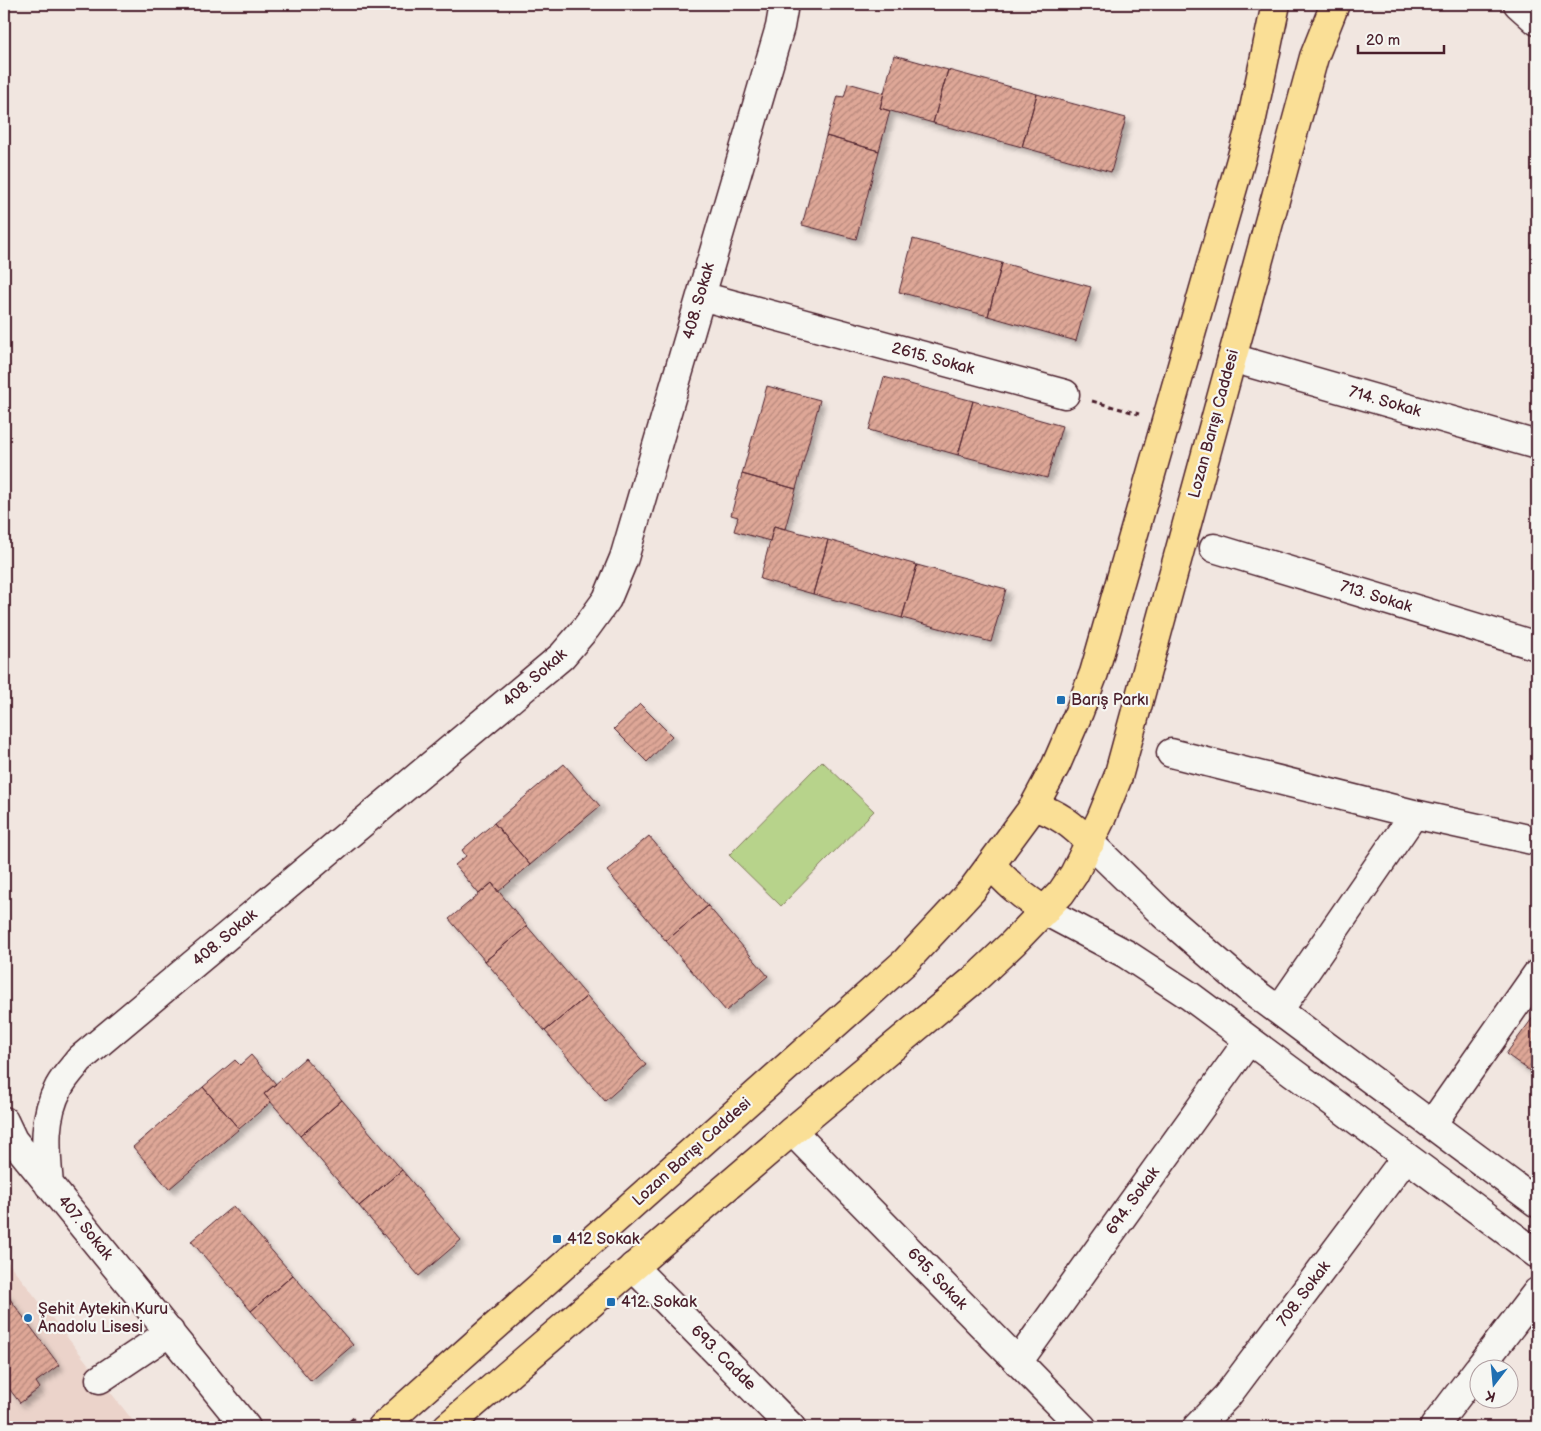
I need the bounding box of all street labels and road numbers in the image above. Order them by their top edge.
street label: 408. Sokak [679,260,719,342]
street label: 2615. Sokak [890,339,977,379]
street label: Lozan Barışı Caddesi [1185,348,1243,500]
street label: 714. Sokak [1347,383,1423,421]
street label: 713. Sokak [1338,577,1414,617]
street label: 408. Sokak [499,645,571,711]
street label: 408. Sokak [189,905,261,971]
street label: Lozan Barışı Caddesi [629,1094,755,1210]
street label: 694. Sokak [1102,1163,1164,1239]
street label: 407. Sokak [53,1192,117,1264]
street label: 695. Sokak [903,1244,971,1314]
street label: 708. Sokak [1273,1257,1335,1330]
street label: 693. Cadde [686,1321,760,1395]

